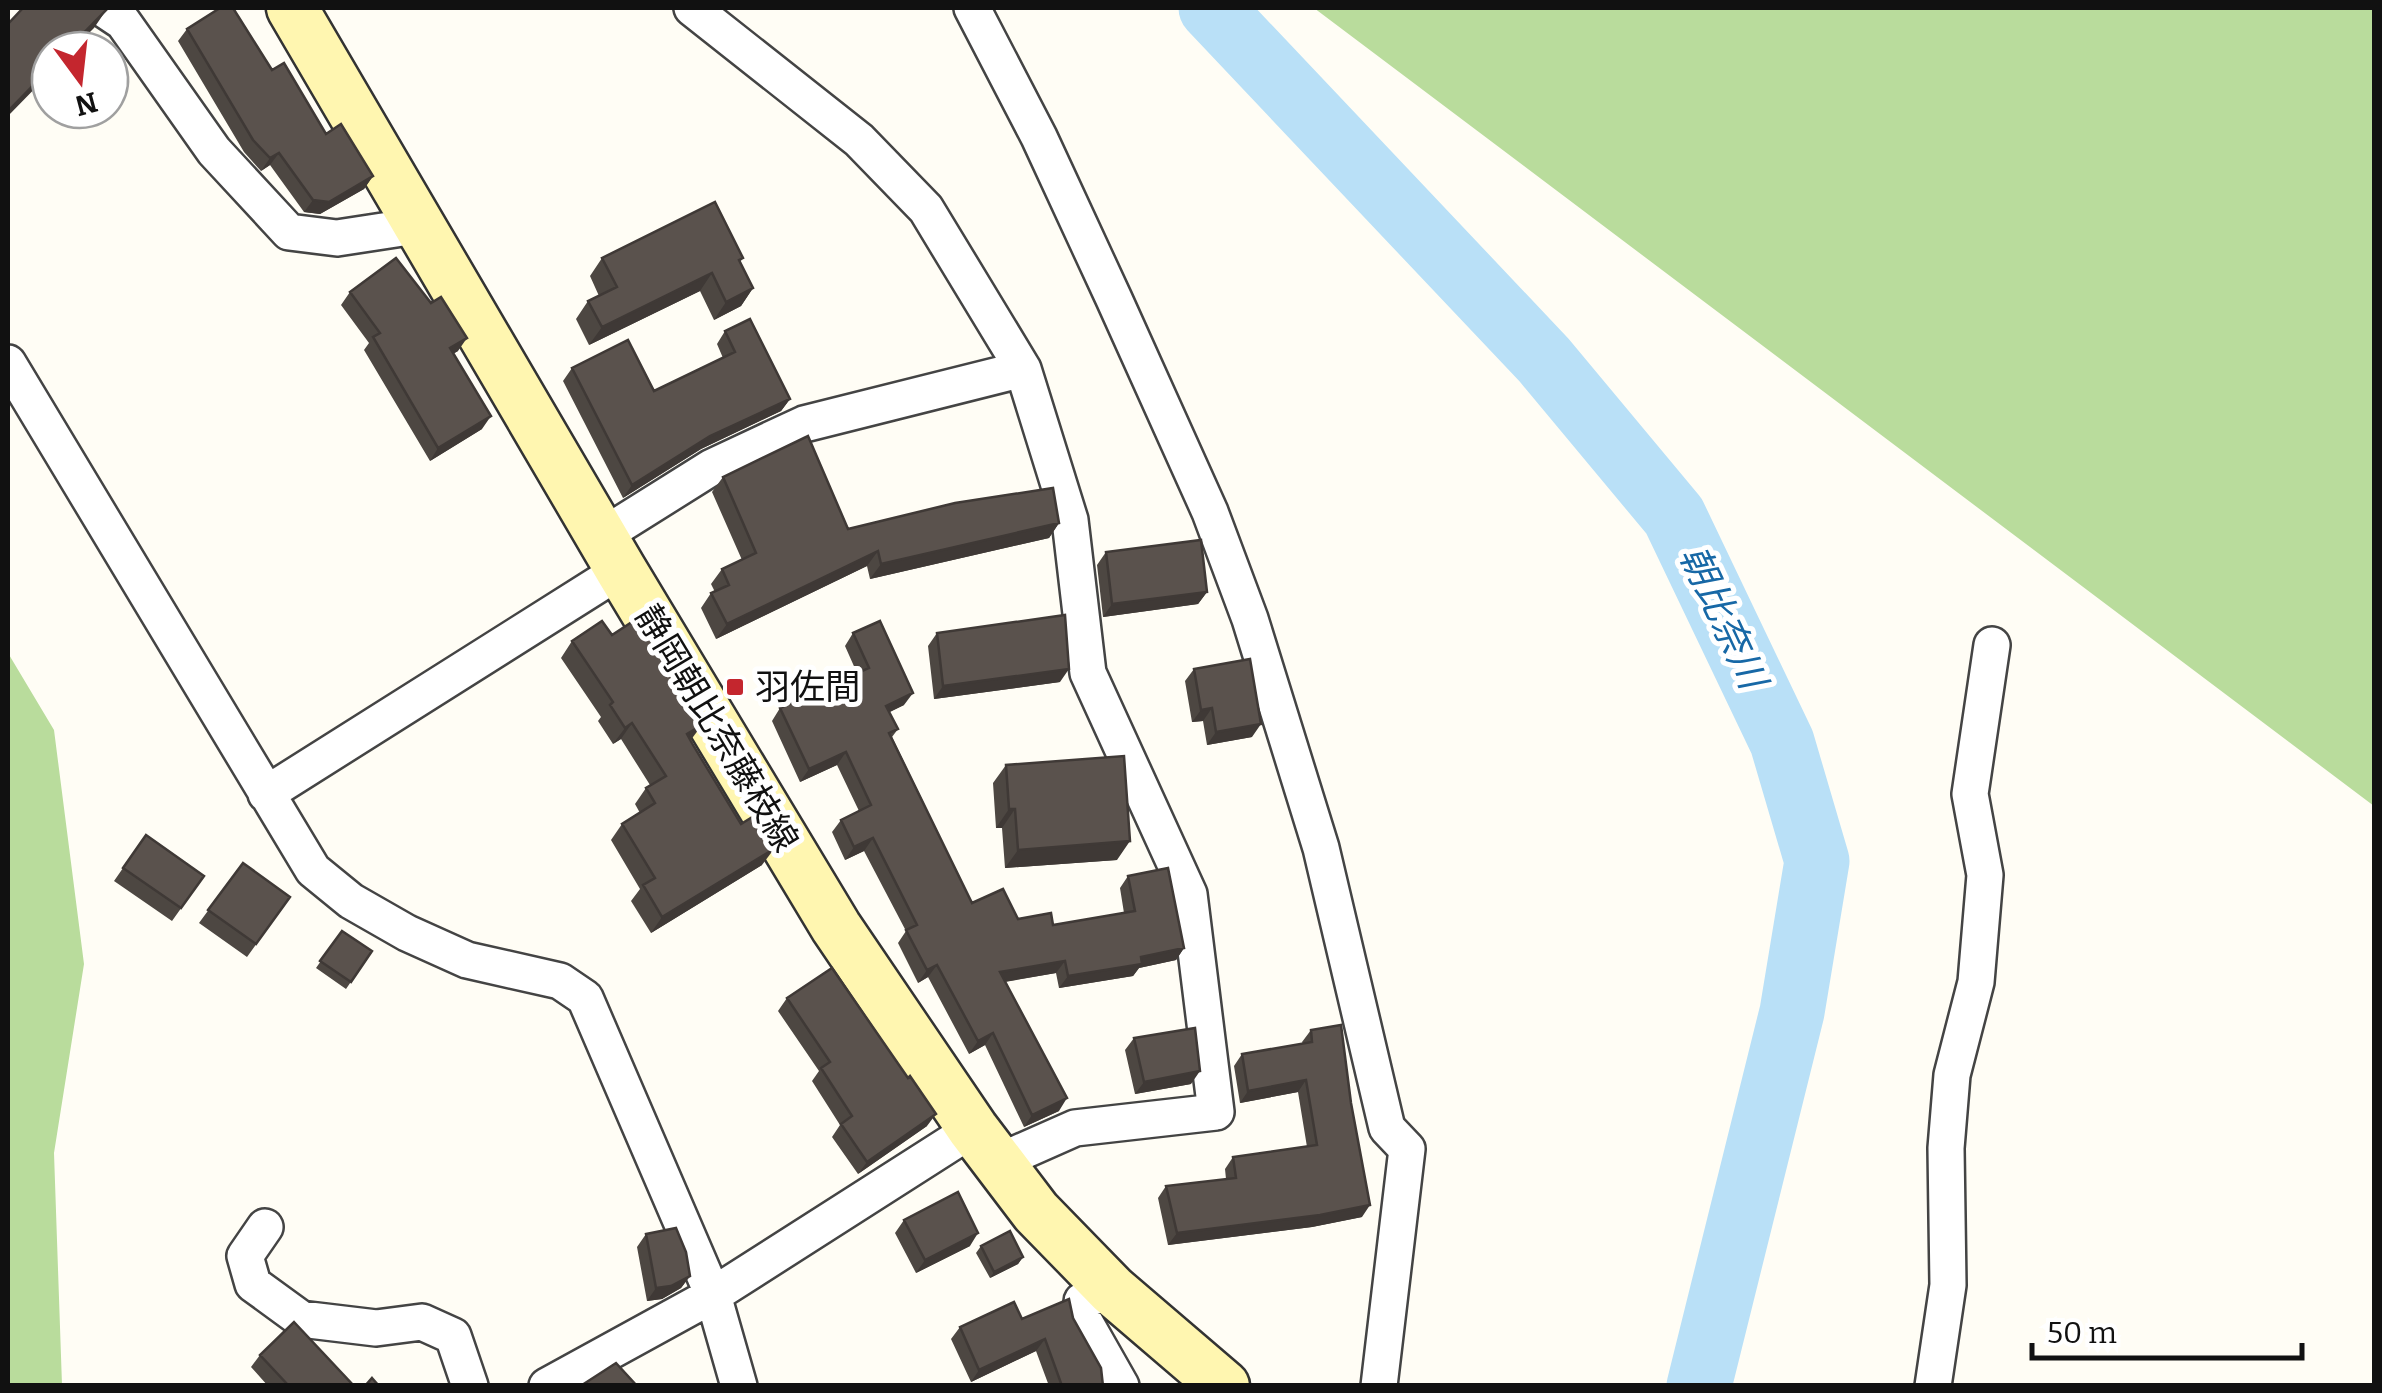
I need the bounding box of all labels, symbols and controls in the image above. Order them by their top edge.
north arrow [30,30,130,130]
text: N [72,85,101,122]
water label: 朝比奈川 [1670,538,1778,699]
street label: 静岡朝比奈藤枝線 [627,597,807,859]
place label: 羽佐間 [755,666,860,708]
marker: 羽佐間 [724,676,746,698]
scale bar [2032,1298,2302,1360]
text: 50 m [2047,1315,2117,1351]

